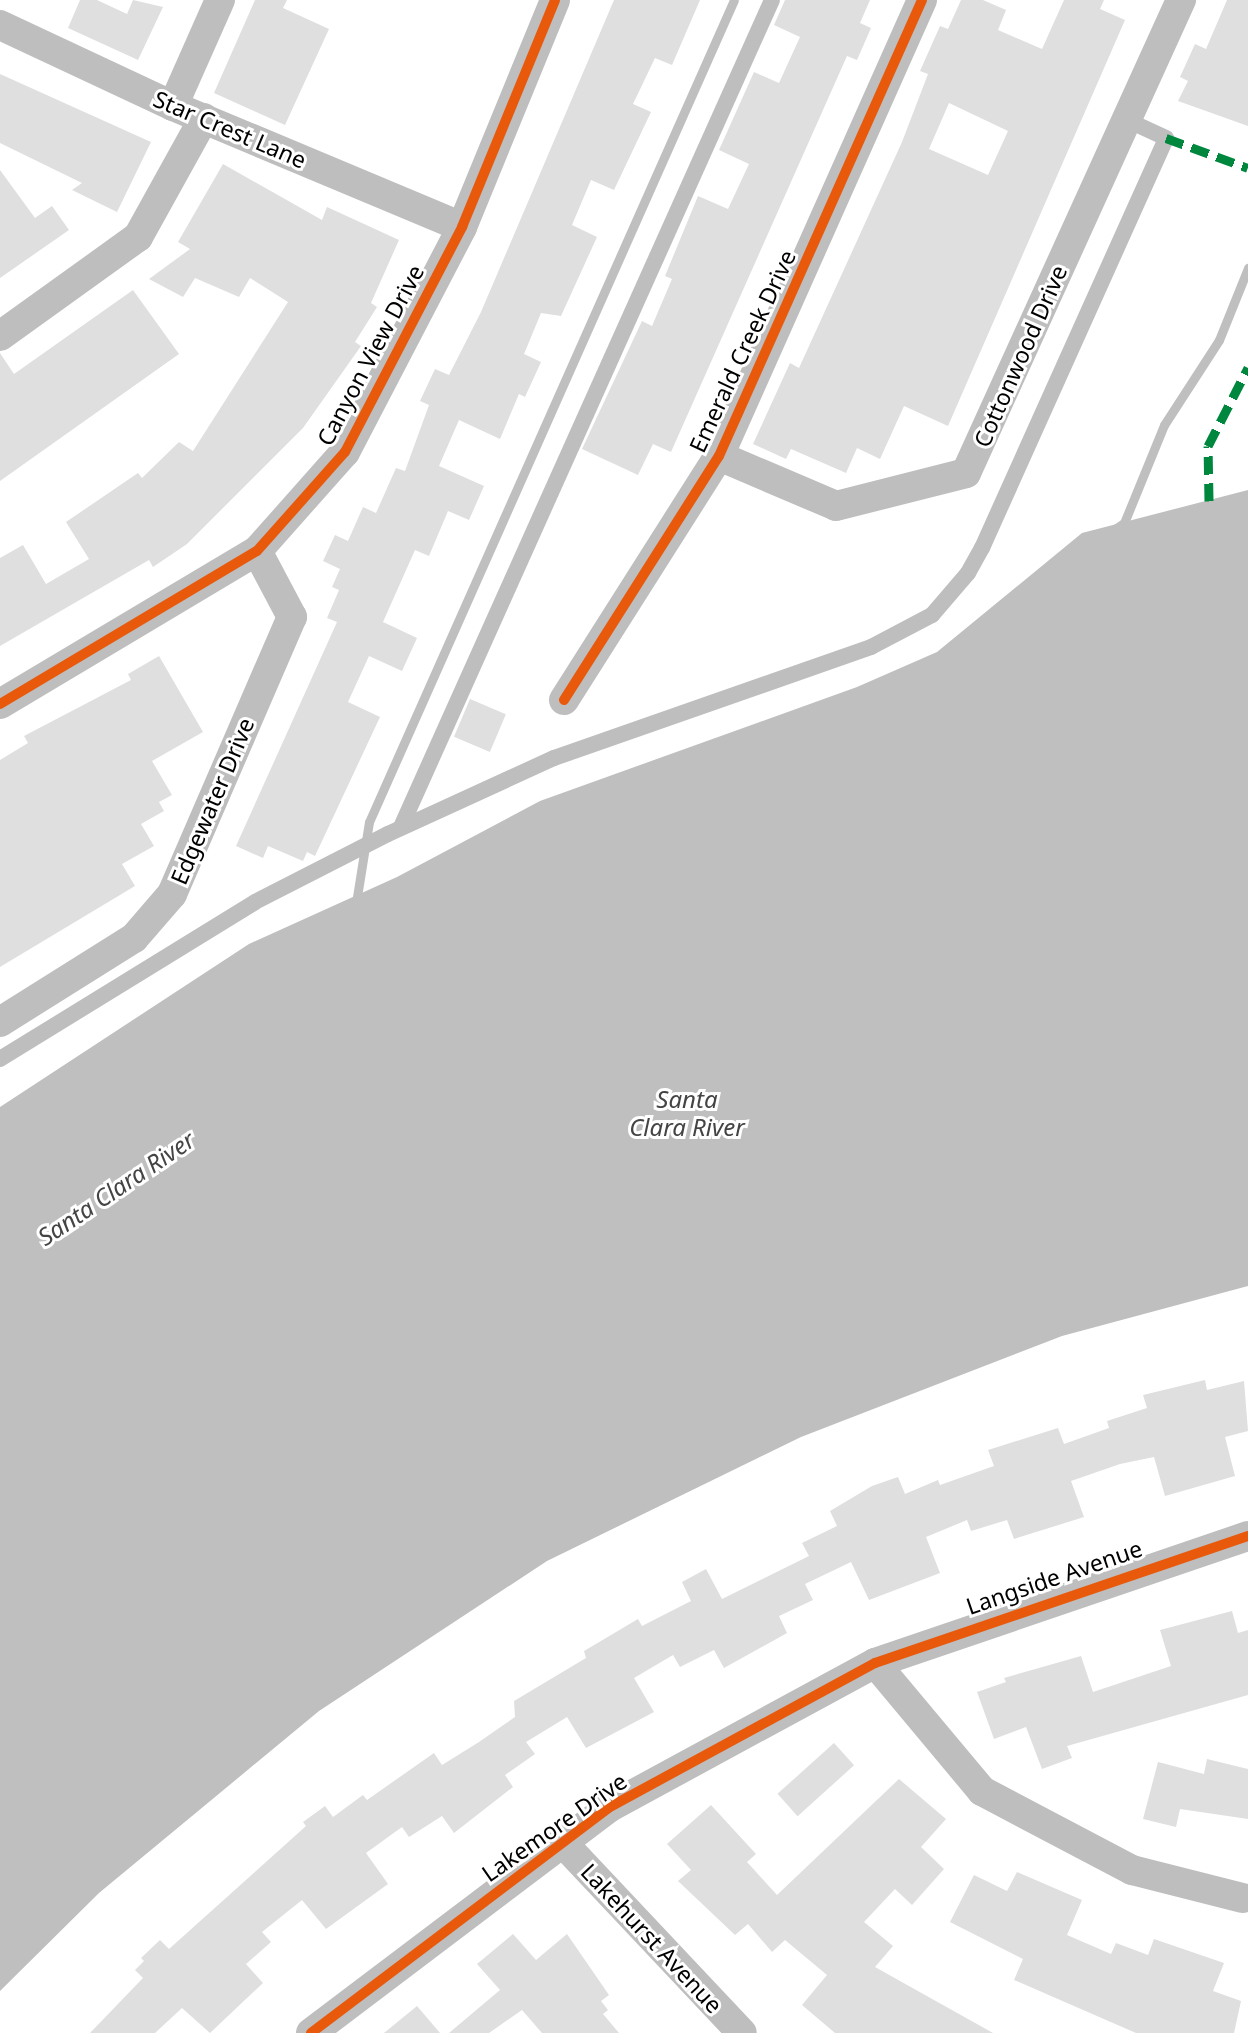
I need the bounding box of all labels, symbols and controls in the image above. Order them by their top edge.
street label: Star Crest Lane [149,84,311,174]
street label: Emerald Creek Drive [683,246,801,456]
street label: Canyon View Drive [311,260,429,450]
street label: Cottonwood Drive [968,261,1072,451]
street label: Edgewater Drive [164,714,260,888]
water label: Santa Clara River [629,1085,745,1141]
water label: Santa Clara River [32,1125,200,1251]
street label: Langside Avenue [962,1534,1146,1620]
street label: Lakemore Drive [476,1767,632,1887]
street label: Lakehurst Avenue [576,1858,728,2018]

